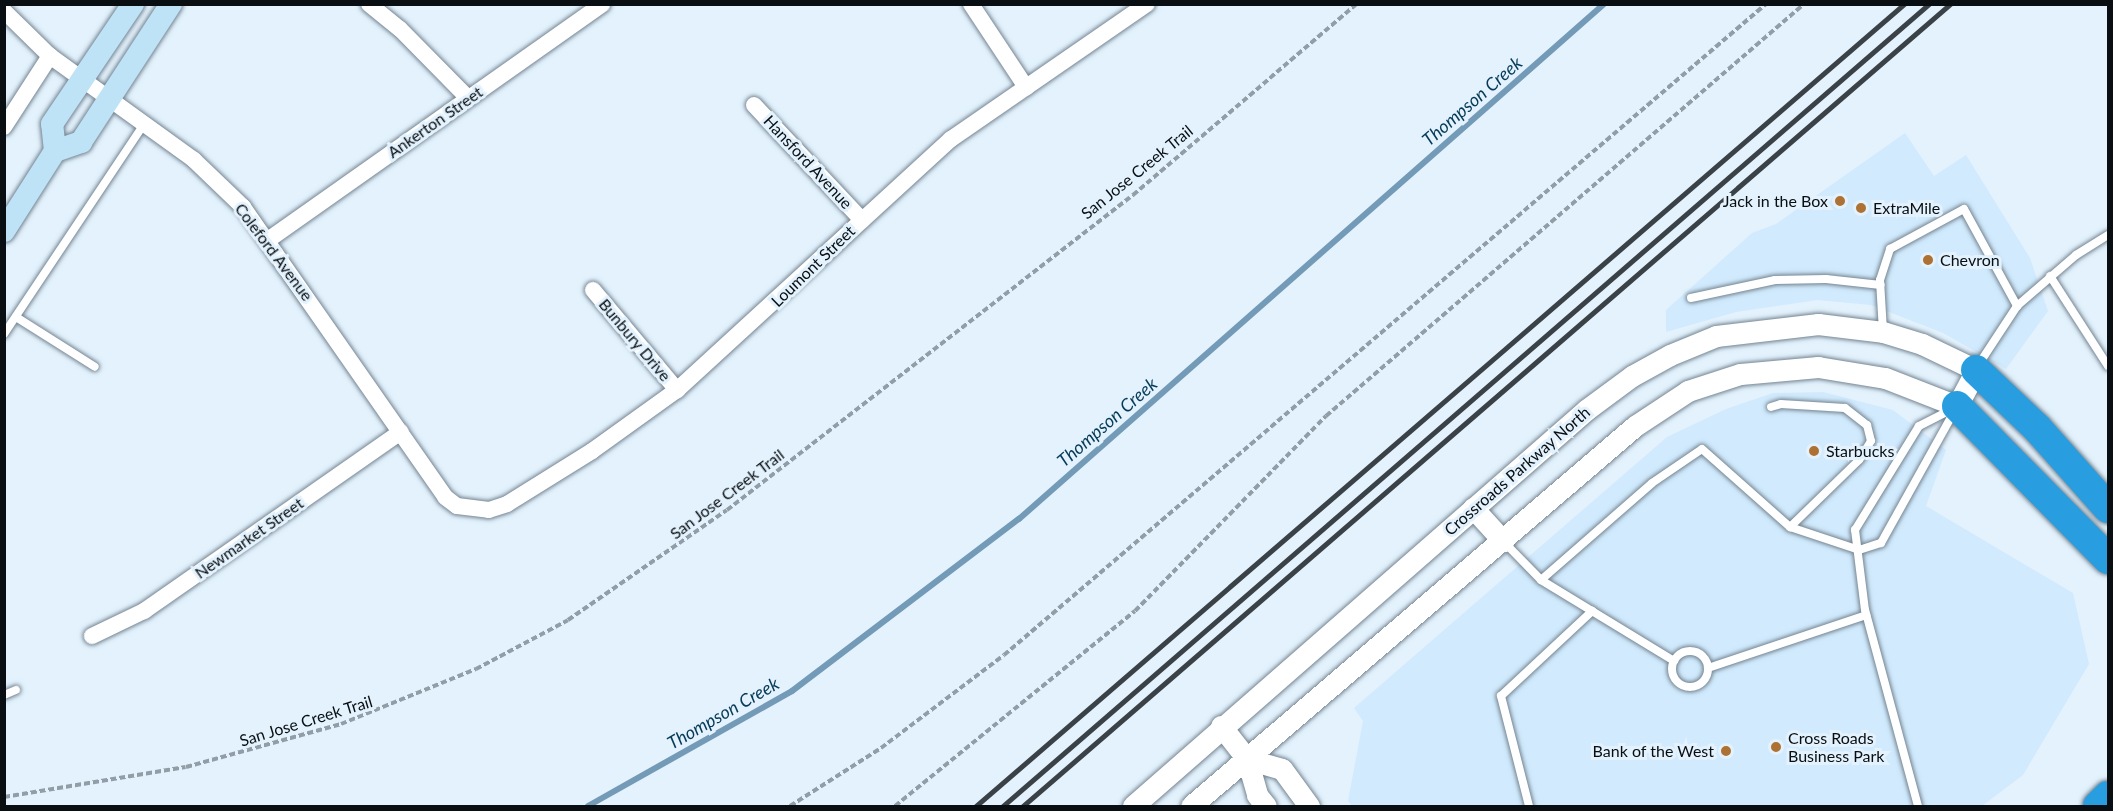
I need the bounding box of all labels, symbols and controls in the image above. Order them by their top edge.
water label: Thompson Creek [1418,52,1526,150]
street label: Ankerton Street [384,82,486,162]
street label: Hansford Avenue [759,111,857,213]
street label: San Jose Creek Trail [1077,121,1197,223]
place label: Jack in the Box [1723,191,1828,211]
marker: Jack in the Box [1833,194,1847,208]
place label: ExtraMile [1873,198,1940,218]
street label: Coleford Avenue [231,199,317,305]
marker: ExtraMile [1854,201,1868,215]
street label: Loumont Street [767,221,859,311]
place label: Chevron [1940,250,2000,270]
marker: Chevron [1921,253,1935,267]
street label: Bunbury Drive [595,295,675,385]
water label: Thompson Creek [1053,373,1161,471]
street label: Crossroads Parkway North [1440,402,1594,540]
place label: Starbucks [1826,441,1894,461]
marker: Starbucks [1807,444,1821,458]
street label: San Jose Creek Trail [666,445,788,543]
street label: Newmarket Street [191,493,307,583]
water label: Thompson Creek [663,672,783,754]
street label: San Jose Creek Trail [237,692,375,750]
place label: Cross Roads Business Park [1788,728,1884,766]
marker: Cross Roads Business Park [1769,740,1783,754]
place label: Bank of the West [1592,741,1714,761]
marker: Bank of the West [1719,744,1733,758]

